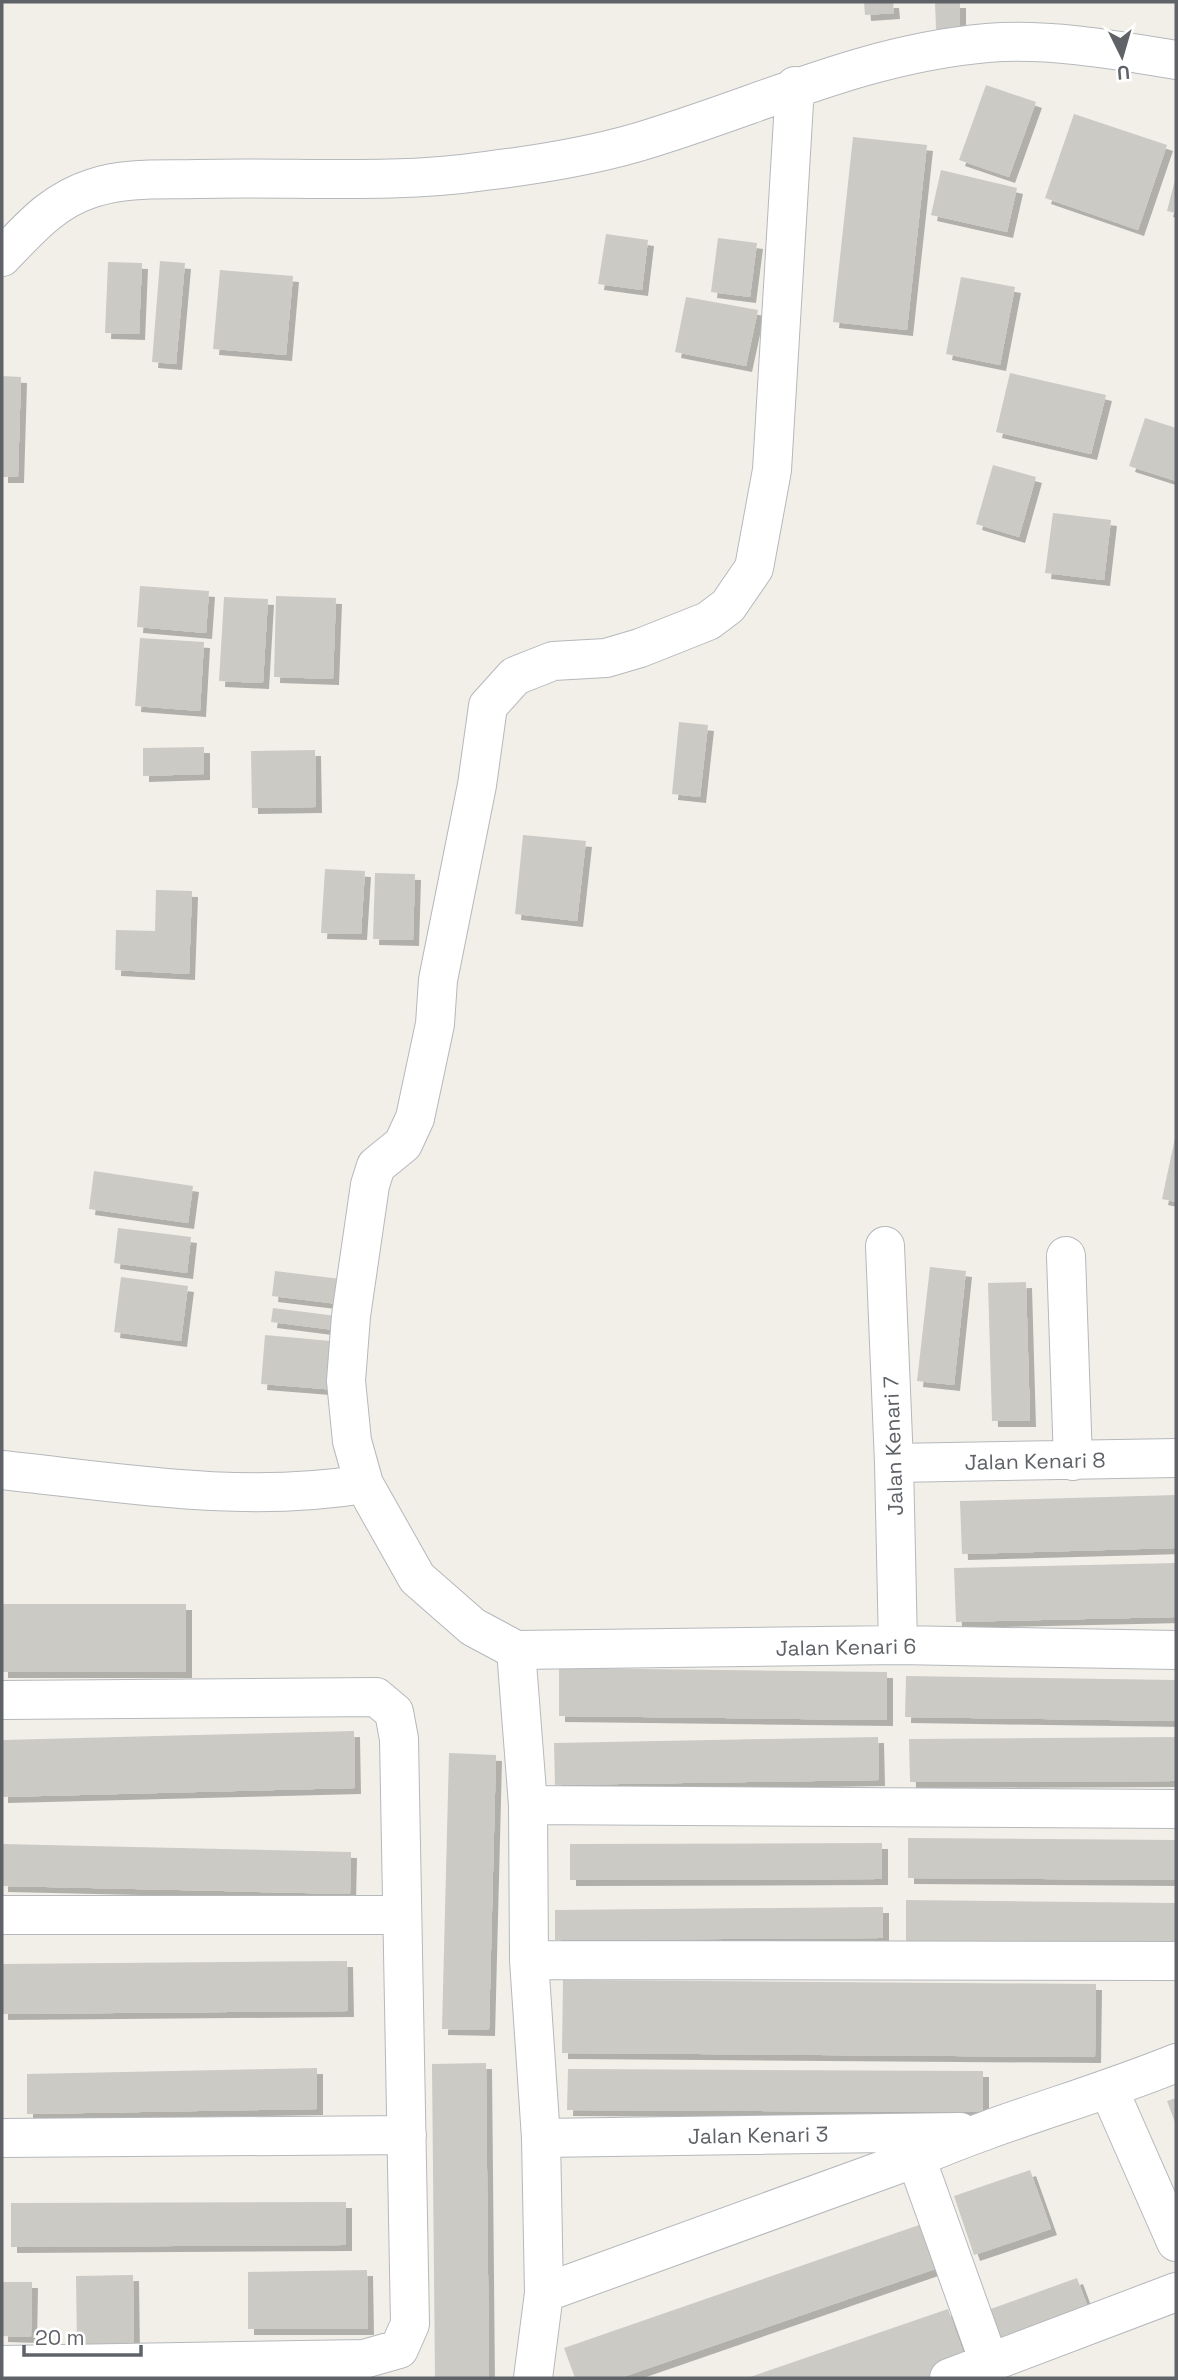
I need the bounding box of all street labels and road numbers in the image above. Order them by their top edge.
street label: Jalan Kenari 7 [877,1376,909,1516]
street label: Jalan Kenari 8 [964,1446,1106,1476]
street label: Jalan Kenari 6 [775,1632,917,1662]
street label: Jalan Kenari 3 [688,2120,828,2150]

